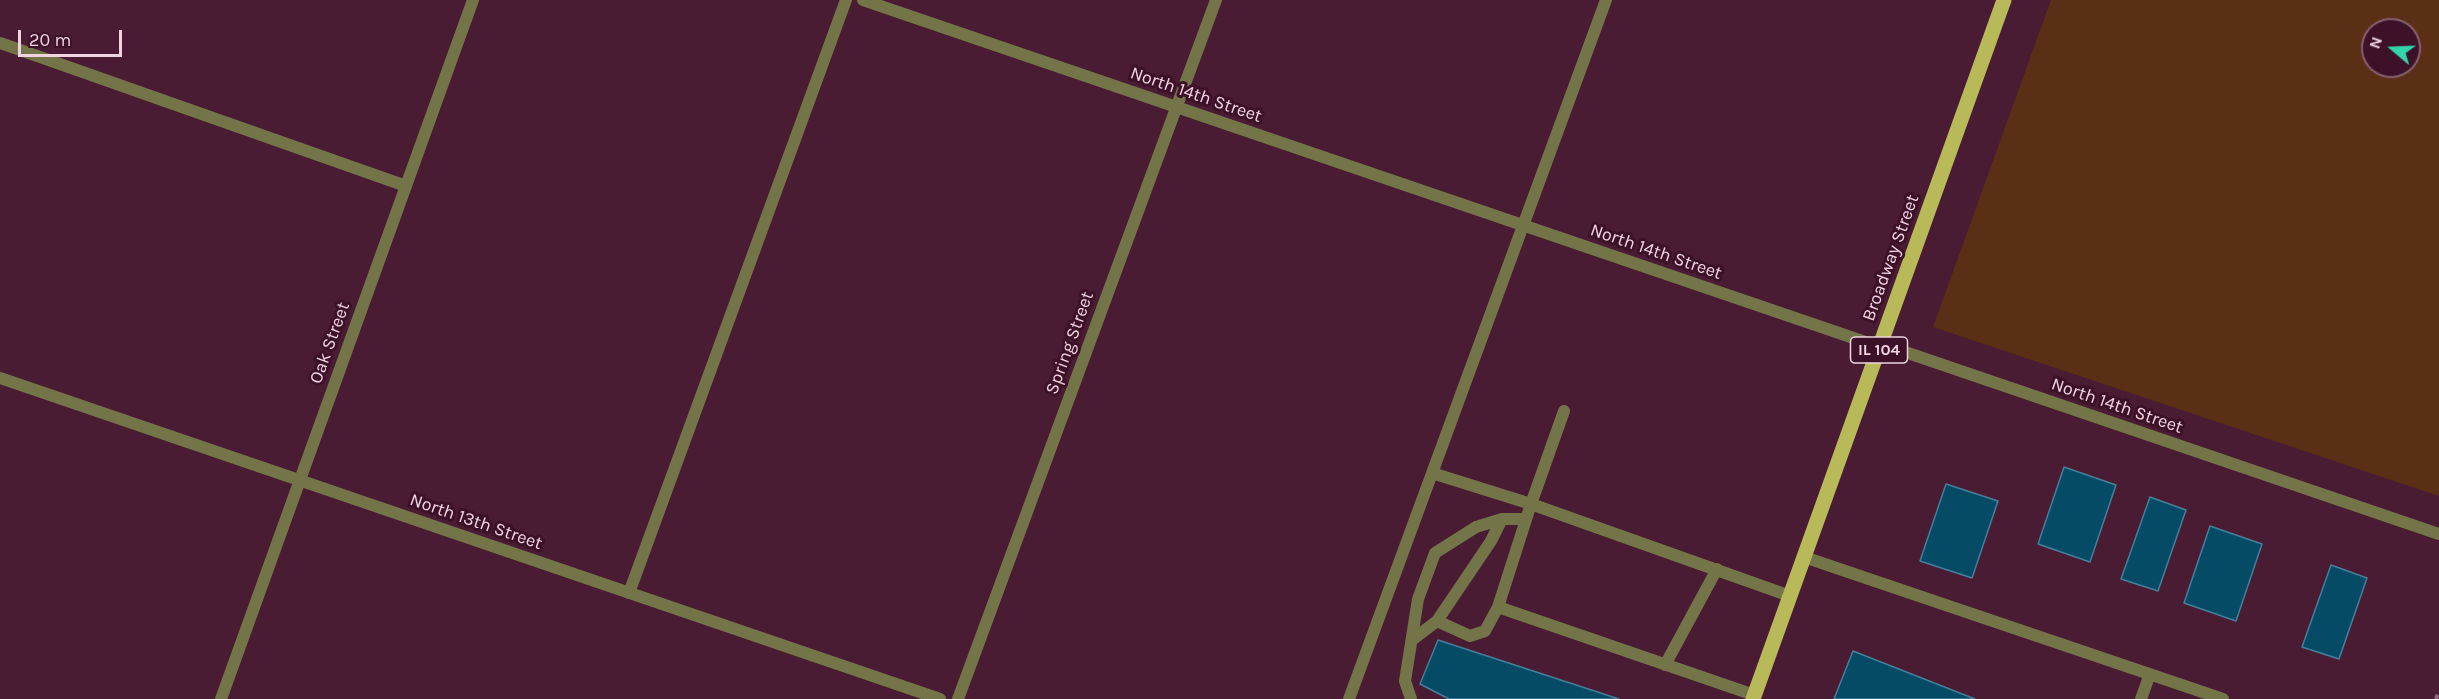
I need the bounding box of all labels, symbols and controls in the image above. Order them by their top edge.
scale bar [21,18,124,56]
north arrow [2361,18,2421,78]
text: 20 m [29,29,71,51]
text: N [2365,34,2386,51]
street label: North 14th Street [1127,62,1265,128]
street label: Broadway Street [1858,192,1924,324]
street label: North 14th Street [1587,219,1725,285]
street label: Spring Street [1041,289,1099,397]
street label: Oak Street [305,299,355,387]
road number: IL 104 [1850,337,1908,363]
street label: North 14th Street [2048,373,2186,439]
street label: North 13th Street [407,489,545,555]

